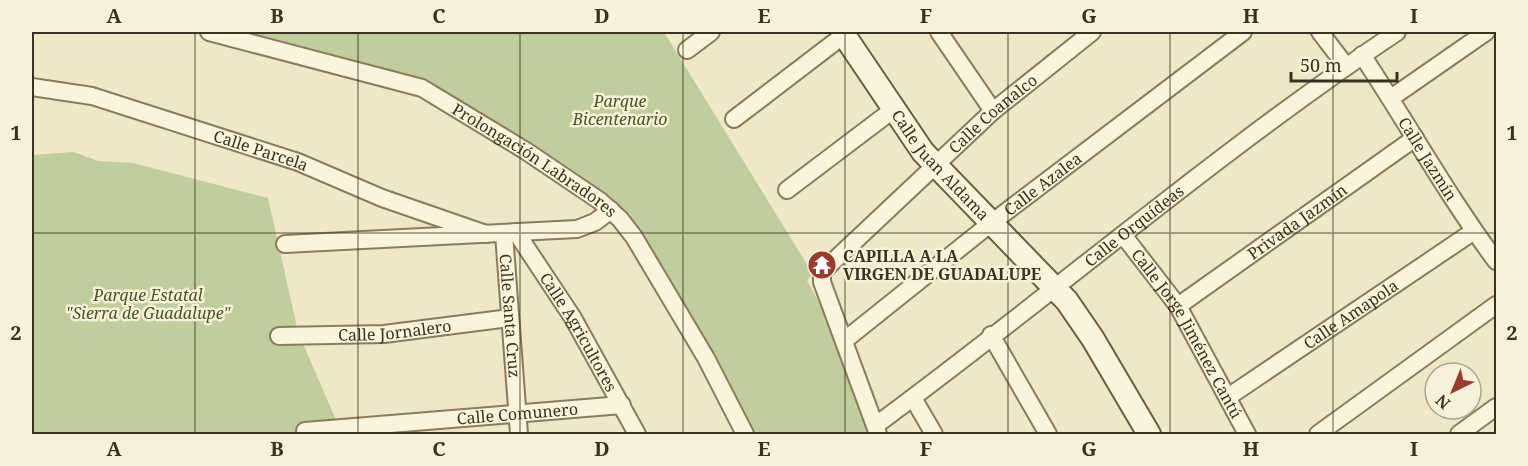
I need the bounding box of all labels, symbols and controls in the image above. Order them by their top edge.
text: A [106,2,122,29]
text: B [270,2,284,29]
text: C [432,2,446,29]
text: D [594,2,610,29]
text: E [757,2,771,29]
text: F [920,2,932,29]
text: G [1081,2,1097,29]
text: H [1243,2,1259,29]
text: I [1410,2,1418,29]
scale bar [1291,45,1398,83]
text: 50 m [1300,53,1342,77]
street label: Calle Coanalco [944,69,1042,158]
park label: Parque Bicentenario [572,90,667,130]
street label: Prolongación Labradores [448,98,622,222]
street label: Calle Juan Aldama [887,105,994,225]
street label: Calle Jazmín [1393,113,1462,205]
text: 1 [10,119,22,146]
text: 1 [1506,119,1518,146]
street label: Calle Parcela [211,125,312,176]
street label: Calle Azalea [999,147,1086,221]
street label: Privada Jazmín [1243,179,1351,264]
street label: Calle Orquídeas [1080,180,1188,272]
street label: Calle Jorge Jiménez Cantú [1127,244,1248,422]
place label: CAPILLA A LA VIRGEN DE GUADALUPE [843,245,1041,285]
temple icon: CAPILLA A LA VIRGEN DE GUADALUPE [806,249,838,281]
street label: Calle Santa Cruz [495,253,526,378]
street label: Calle Agricultores [535,268,622,395]
street label: Calle Amapola [1299,274,1402,354]
park label: Parque Estatal "Sierra de Guadalupe" [66,284,232,324]
street label: Calle Jornalero [338,315,453,346]
text: 2 [10,319,22,346]
text: 2 [1506,319,1518,346]
north arrow [1423,361,1483,421]
text: N [1430,389,1455,414]
street label: Calle Comunero [456,398,579,430]
text: A [106,435,122,462]
text: B [270,435,284,462]
text: C [432,435,446,462]
text: D [594,435,610,462]
text: E [757,435,771,462]
text: F [920,435,932,462]
text: G [1081,435,1097,462]
text: H [1243,435,1259,462]
text: I [1410,435,1418,462]

